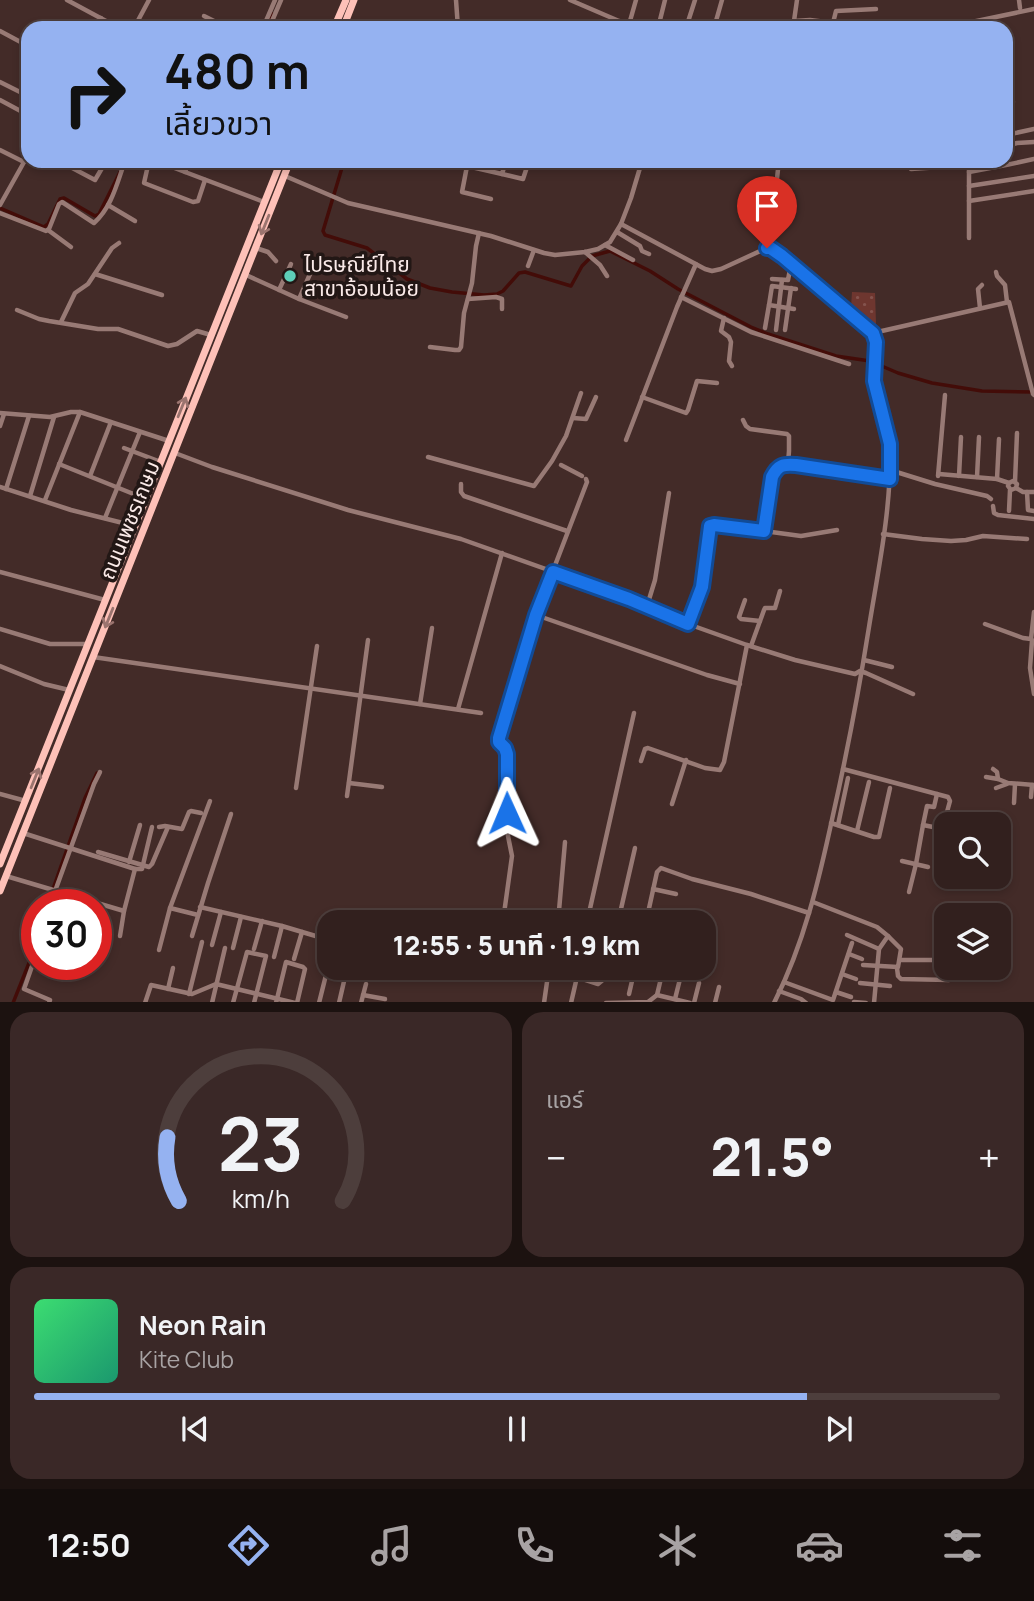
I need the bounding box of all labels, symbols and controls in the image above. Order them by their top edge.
text: 480 m [164,37,310,104]
icon: right [49,49,140,140]
text: เลี้ยวขวา [164,101,272,145]
pin [737,176,797,248]
icon: arrive [748,187,786,225]
one-way arrow [258,213,271,235]
place label: ไปรษณีย์ไทย สาขาอ้อมน้อย [303,250,419,302]
marker: ไปรษณีย์ไทย สาขาอ้อมน้อย [282,268,298,284]
one-way arrow [176,397,189,419]
street label: ถนนเพชรเกษม [92,456,166,584]
one-way arrow [102,607,115,628]
one-way arrow [29,768,42,790]
position arrow [470,776,544,850]
map controls [934,812,1011,980]
button: search [934,812,1011,889]
speed limit sign: 30 [21,889,112,980]
button: layers [934,903,1011,980]
text: 12:55 · 5 นาที · 1.9 km [393,927,640,963]
text: แอร์ [546,1083,583,1115]
text: 23 [218,1093,304,1193]
text: 21.5° [711,1121,834,1192]
text: − [546,1131,567,1183]
text: + [978,1131,1000,1183]
text: km/h [232,1180,290,1215]
text: Neon Rain [139,1307,267,1343]
text: Kite Club [139,1343,234,1375]
icon: previous [176,1410,214,1448]
icon: pause [498,1410,536,1448]
icon: next [820,1410,858,1448]
icon: directions [224,1521,273,1570]
icon: music [367,1521,416,1570]
icon: phone [510,1521,559,1570]
icon: climate [653,1521,702,1570]
icon: car [795,1521,844,1570]
icon: filters [938,1521,987,1570]
text: 12:50 [47,1523,131,1567]

